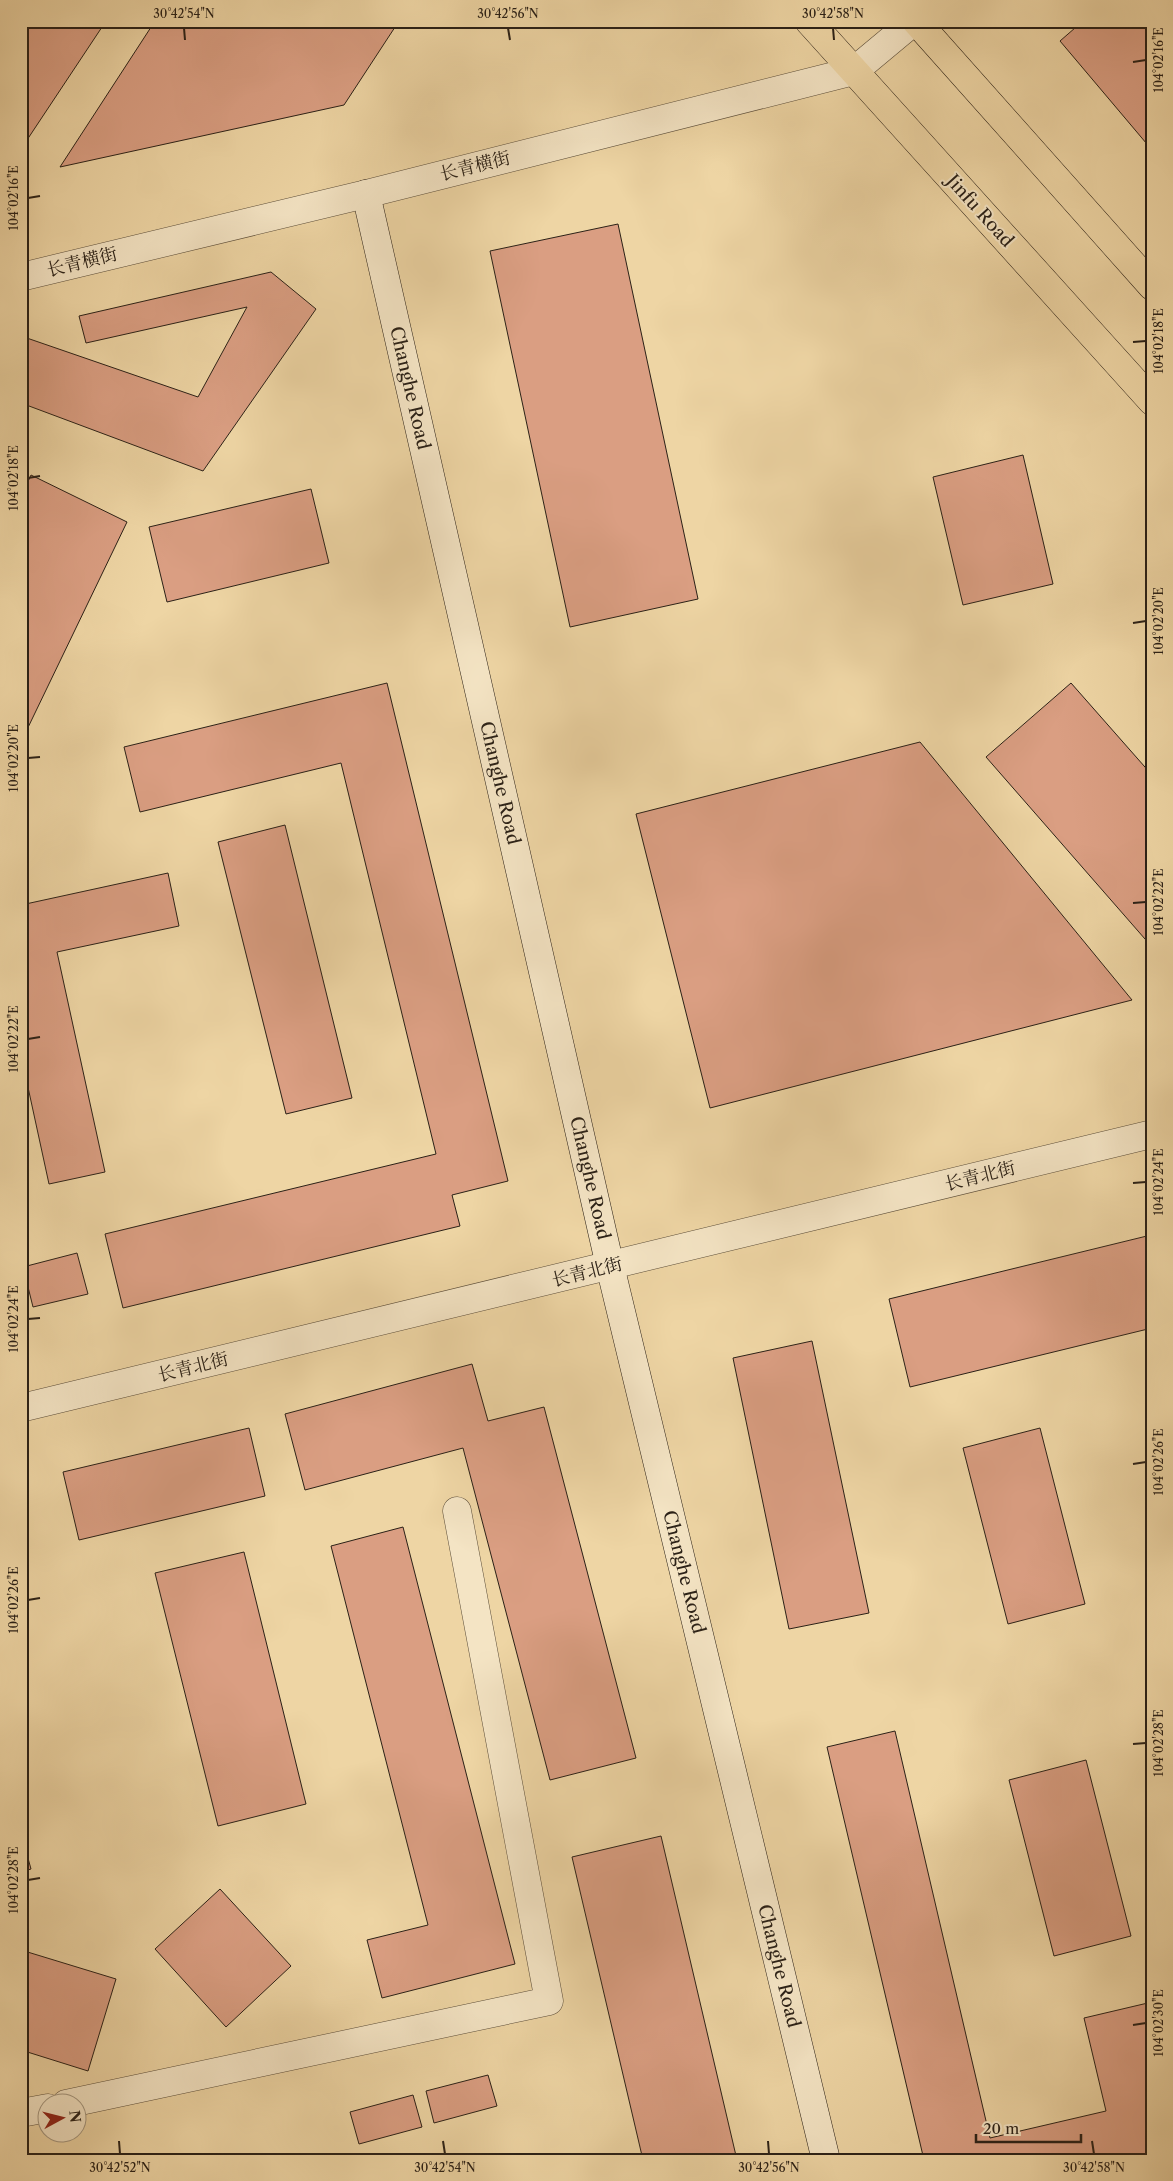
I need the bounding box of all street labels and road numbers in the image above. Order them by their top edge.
street label: 长青横街 [437,147,513,185]
street label: Jinfu Road [940,168,1018,252]
street label: 长青横街 [44,243,120,281]
street label: Changhe Road [385,324,435,452]
street label: Changhe Road [475,719,525,847]
street label: Changhe Road [565,1114,615,1242]
street label: 长青北街 [942,1157,1018,1195]
street label: 长青北街 [549,1253,625,1291]
street label: 长青北街 [155,1348,231,1386]
street label: Changhe Road [658,1508,710,1636]
street label: Changhe Road [753,1902,805,2030]

